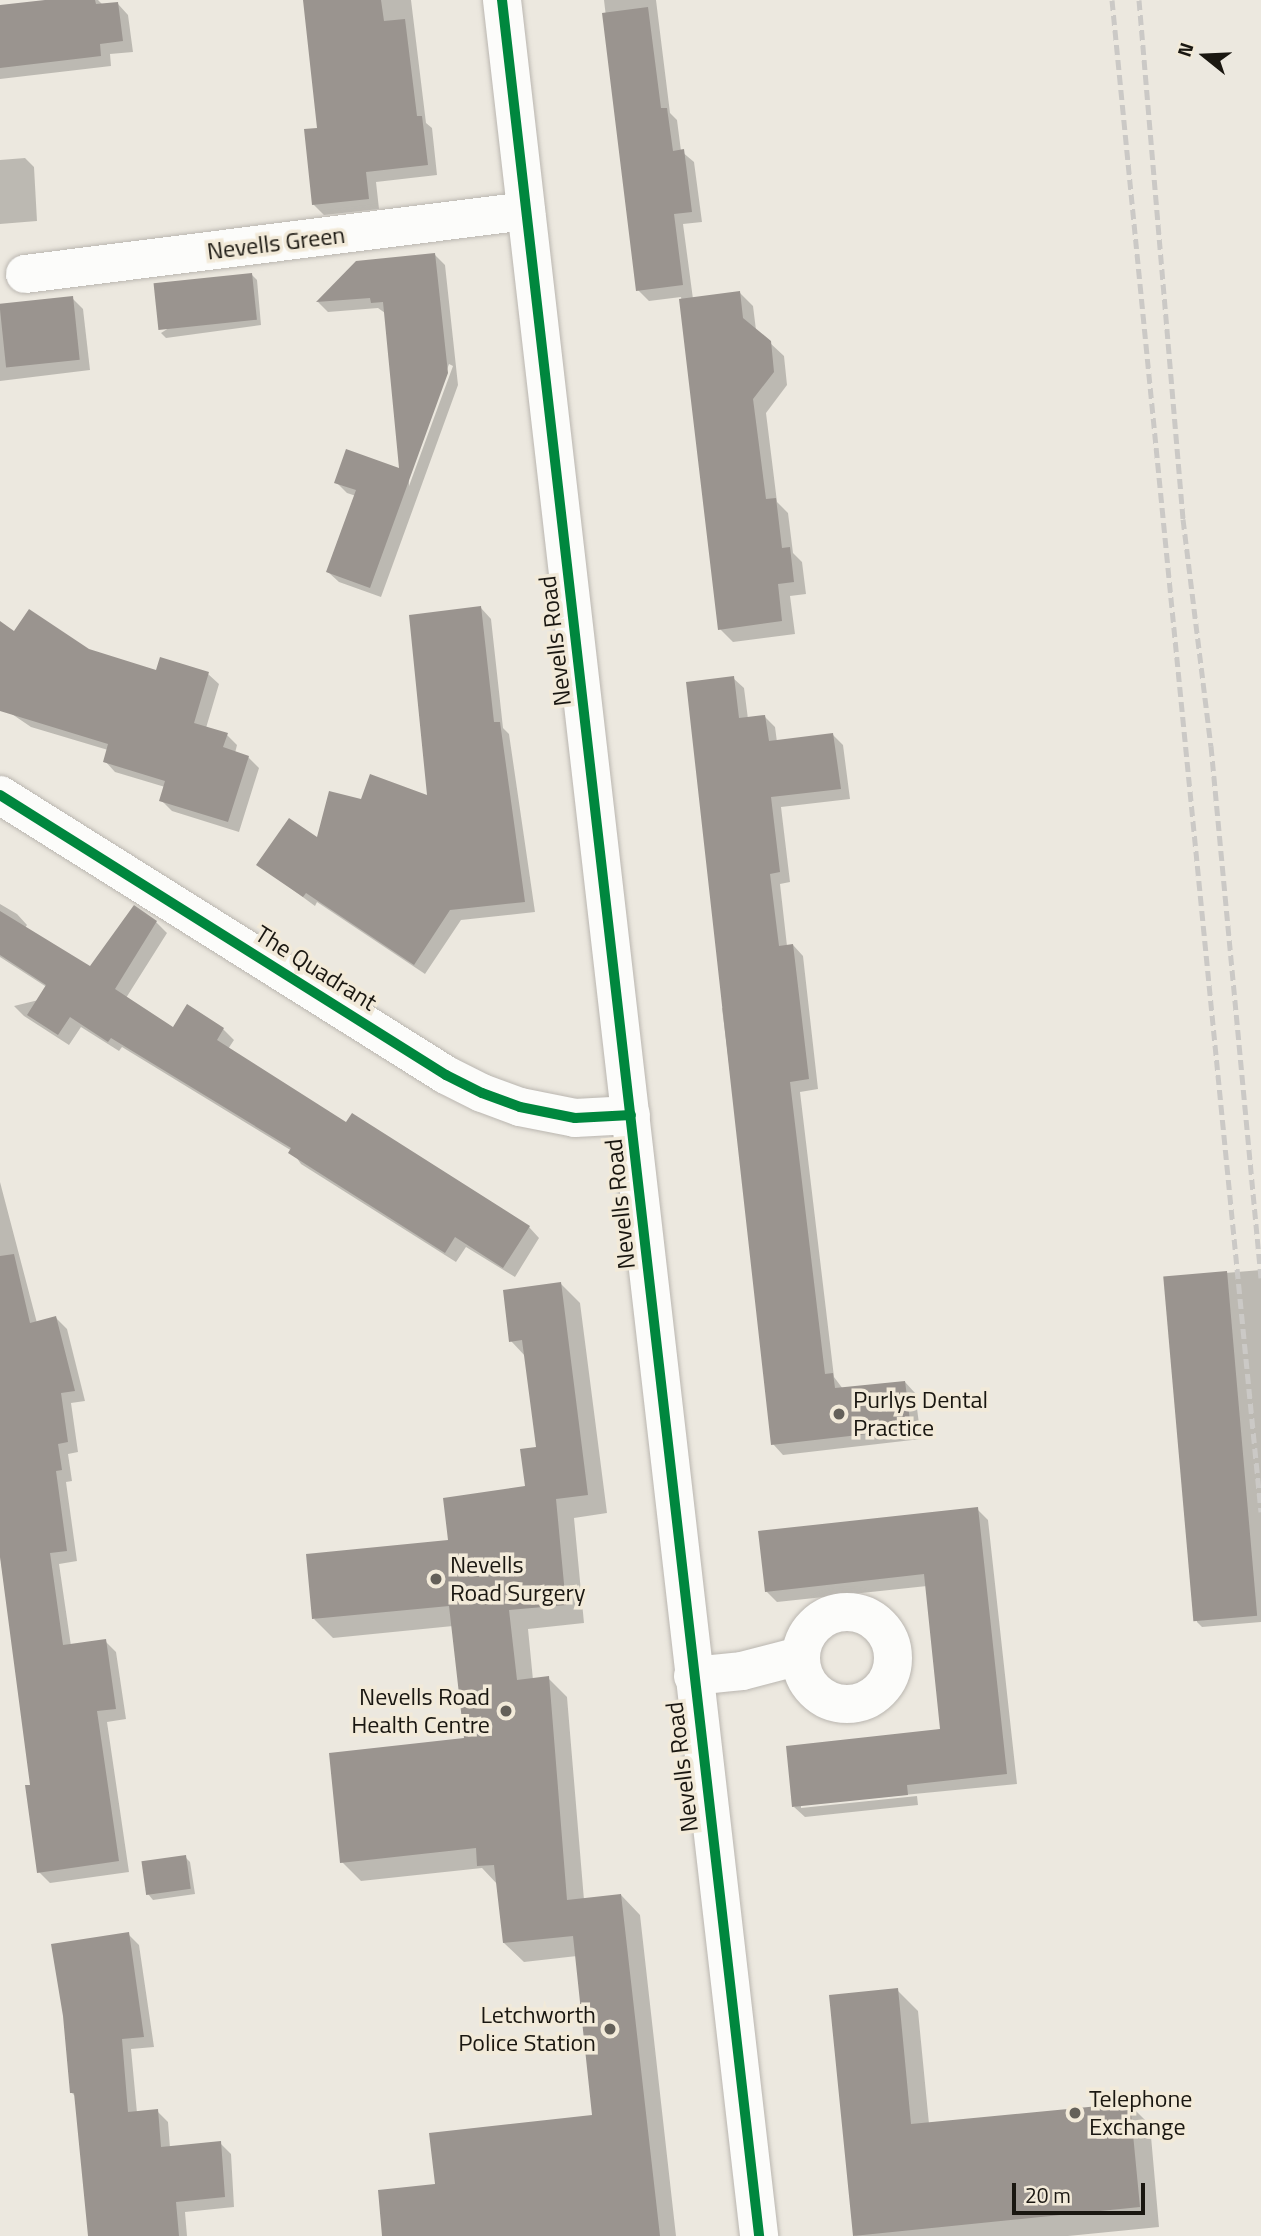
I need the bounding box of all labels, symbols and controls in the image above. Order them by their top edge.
north arrow [1170,21,1240,91]
text: N [1169,39,1200,60]
street label: Nevells Green [205,220,347,266]
street label: Nevells Road [533,574,577,708]
street label: The Quadrant [250,919,382,1017]
street label: Nevells Road [599,1137,641,1271]
place label: Purlys Dental Practice [853,1386,988,1442]
marker: Purlys Dental Practice [831,1406,847,1422]
place label: Nevells Road Surgery [450,1551,585,1607]
marker: Nevells Road Surgery [428,1571,444,1587]
place label: Nevells Road Health Centre [351,1683,490,1739]
street label: Nevells Road [660,1700,704,1834]
marker: Nevells Road Health Centre [496,1701,516,1721]
place label: Letchworth Police Station [458,2001,596,2057]
marker: Letchworth Police Station [602,2021,618,2037]
place label: Telephone Exchange [1089,2085,1192,2141]
marker: Telephone Exchange [1067,2105,1083,2121]
scale bar [1016,2170,1149,2214]
text: 20 m [1025,2179,1071,2211]

